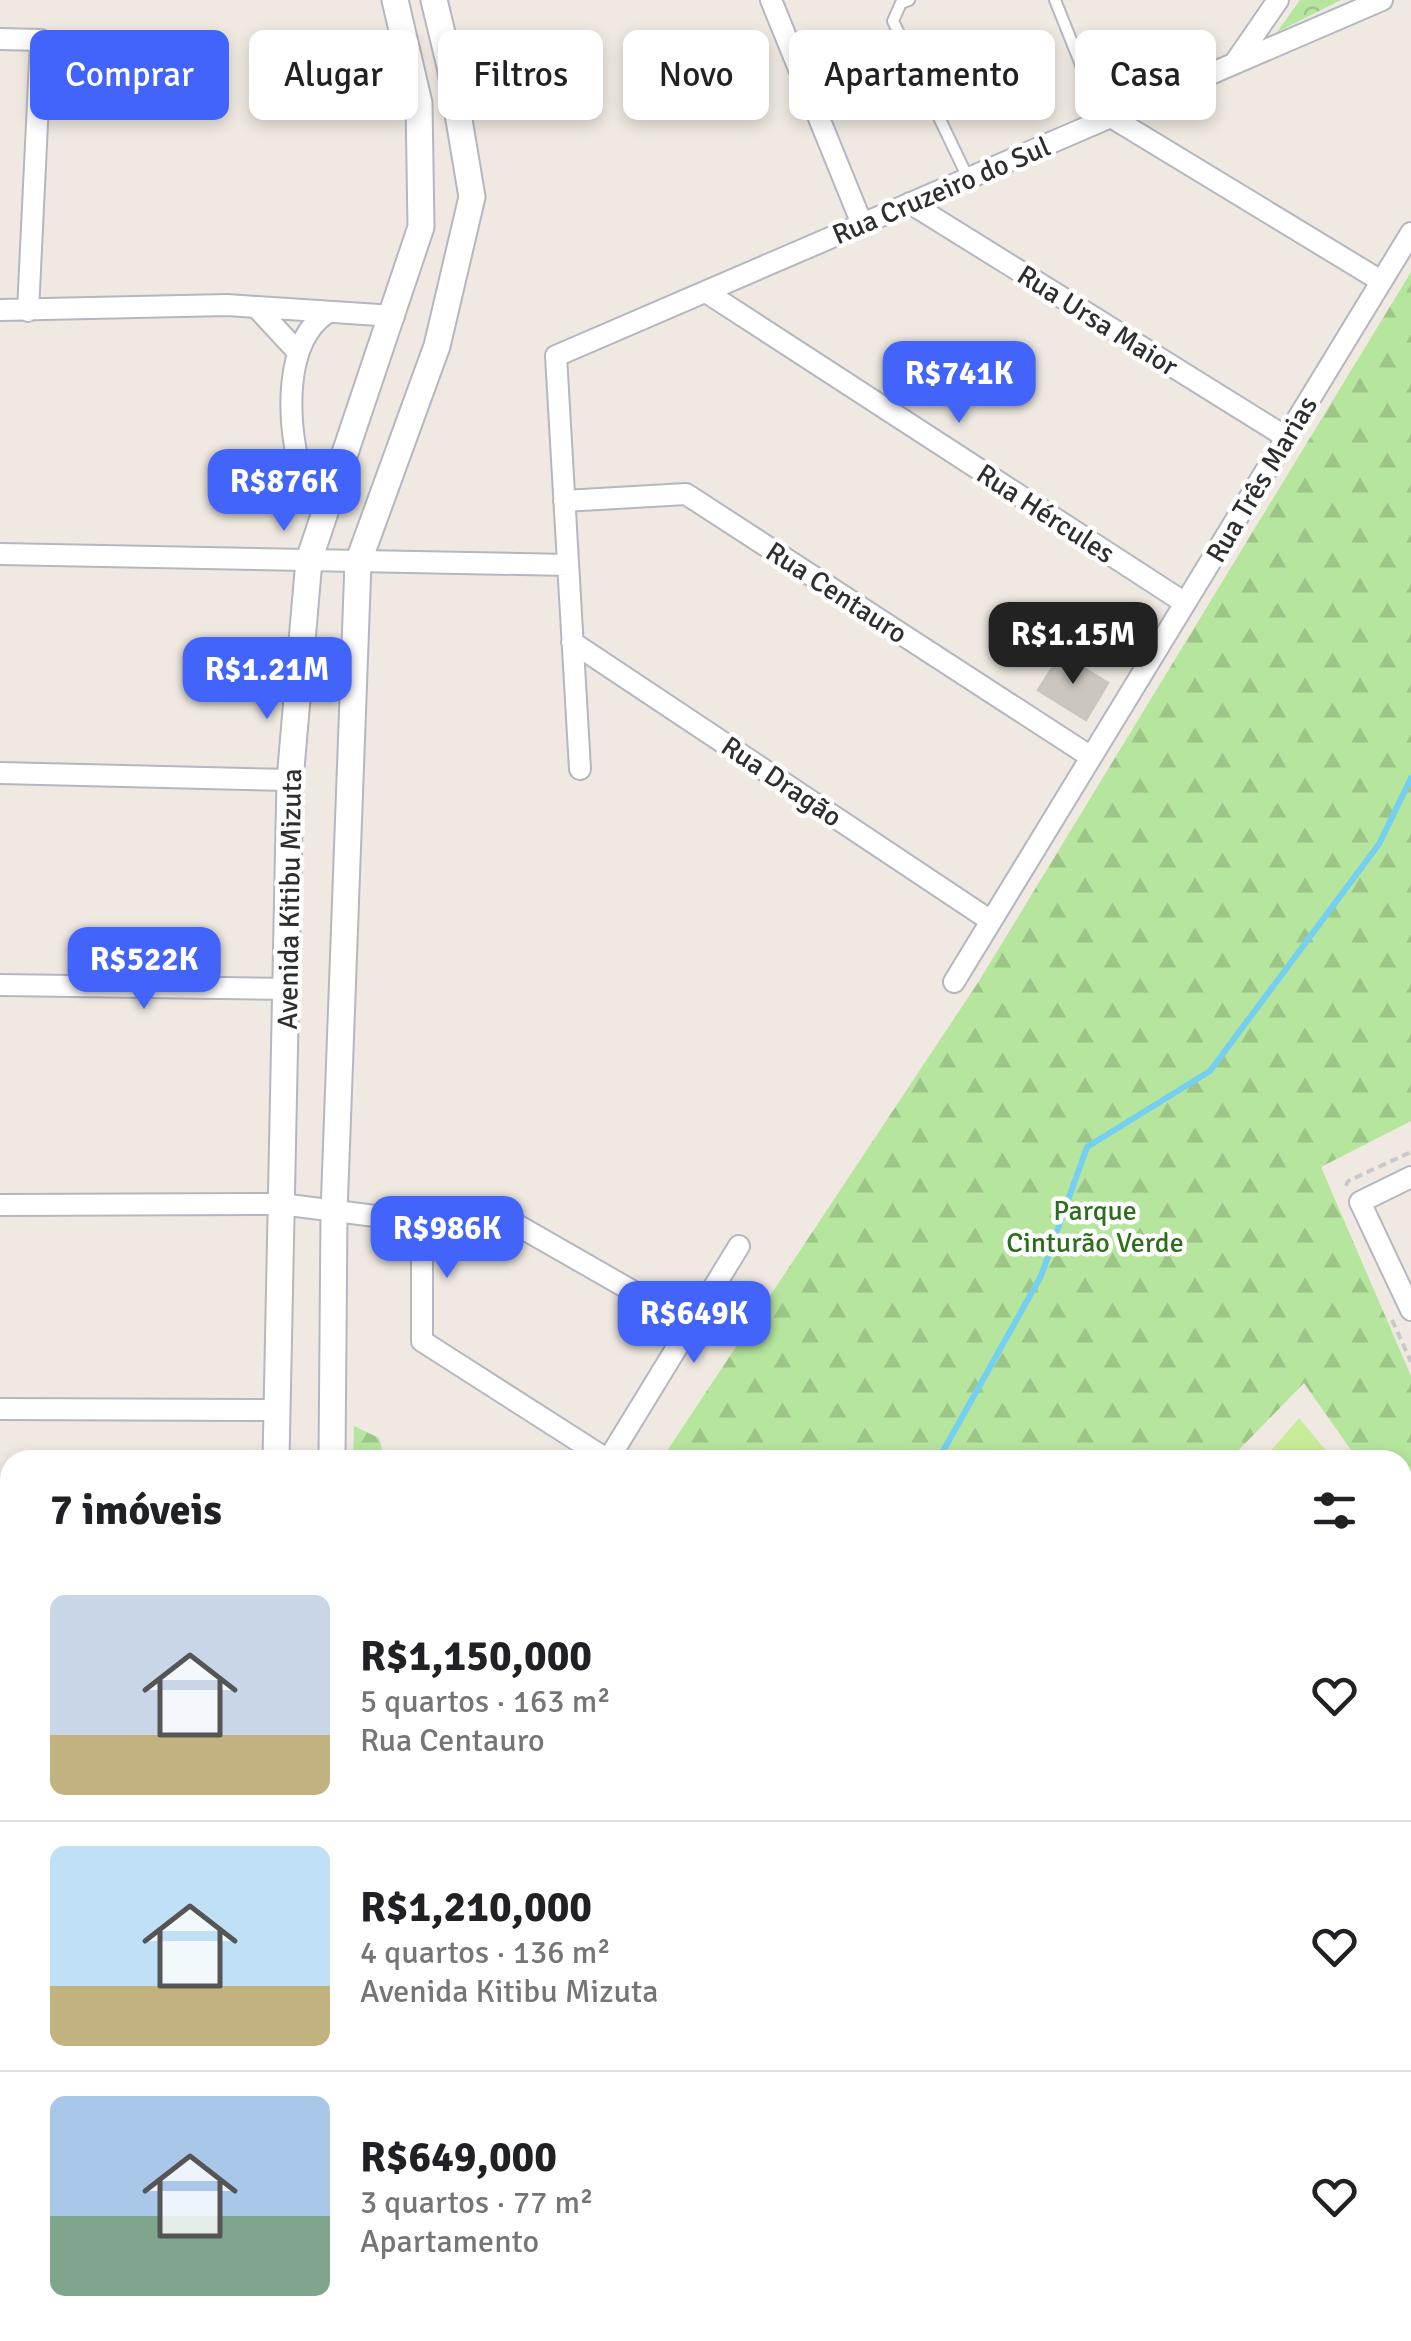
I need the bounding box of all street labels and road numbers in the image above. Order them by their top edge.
street label: Rua Cruzeiro do Sul [827,130,1055,252]
street label: Rua Ursa Maior [1011,258,1185,384]
street label: Rua Três Marias [1199,390,1325,569]
street label: Rua Hércules [970,457,1121,571]
street label: Rua Centauro [759,535,913,651]
street label: Rua Dragão [715,729,848,834]
street label: Avenida Kitibu Mizuta [271,768,309,1030]

